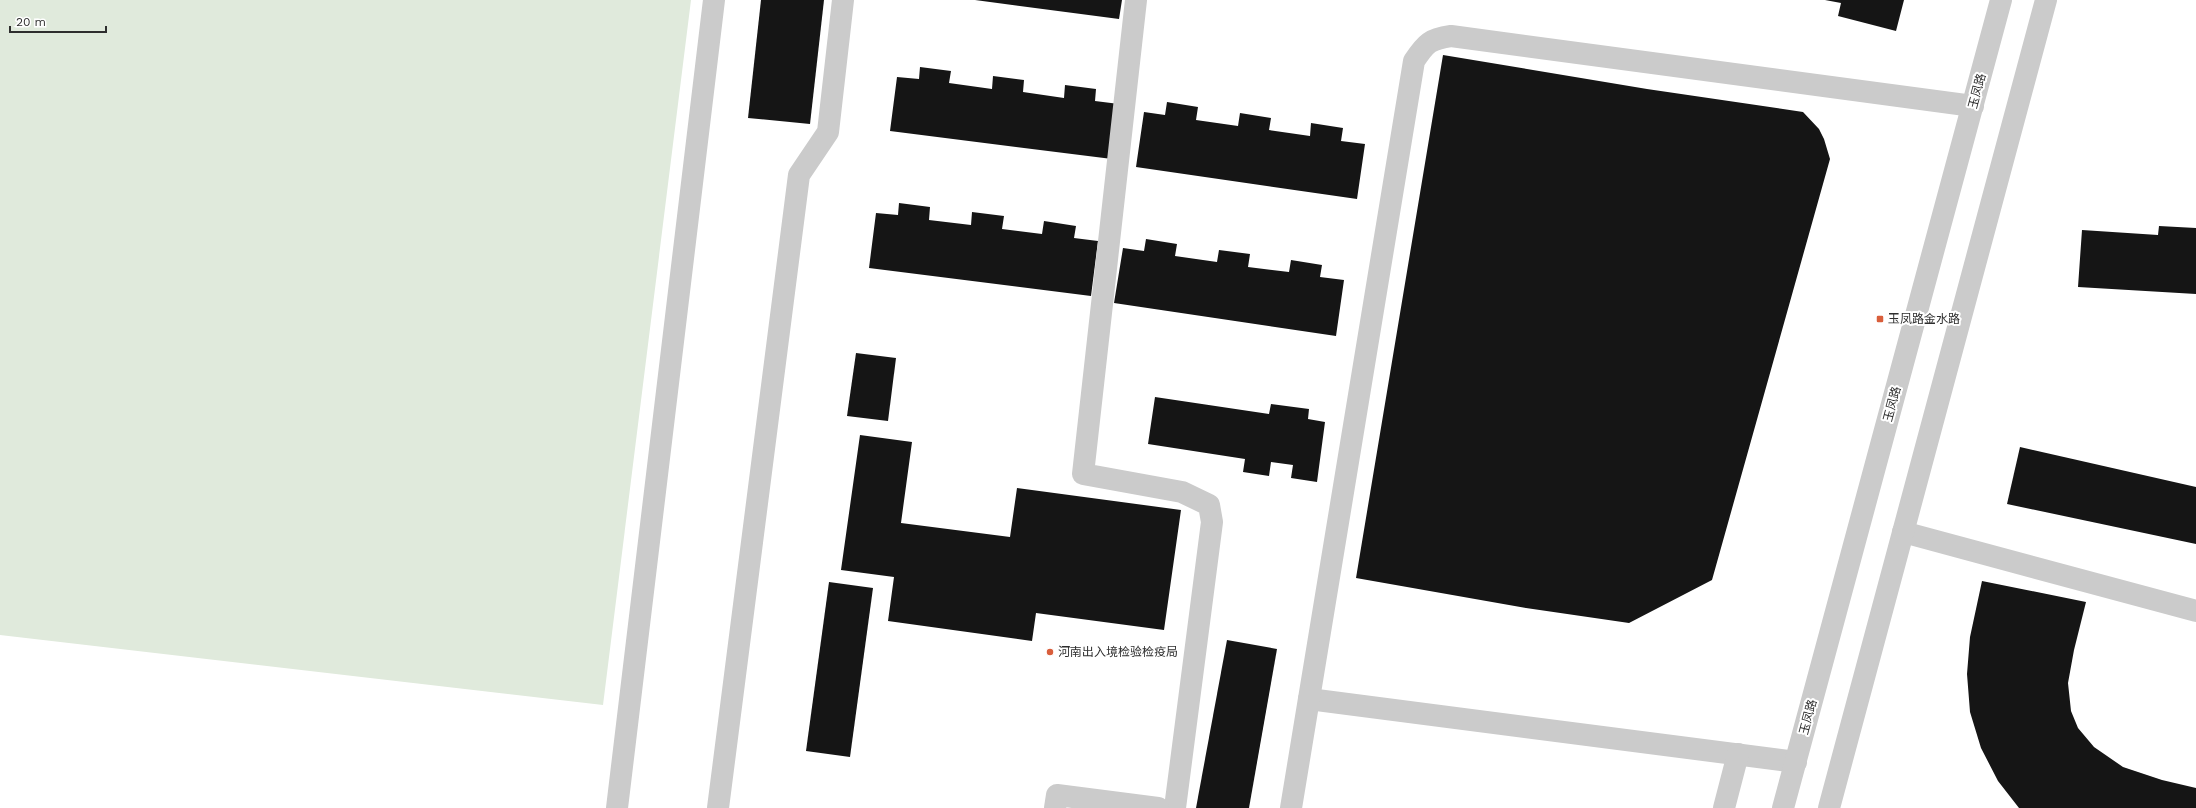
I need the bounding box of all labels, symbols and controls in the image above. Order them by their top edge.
scale bar [10,8,106,34]
text: 20 m [16,15,46,29]
street label: 玉凤路 [1966,72,1988,110]
place label: 玉凤路金水路 [1888,312,1960,326]
marker: 玉凤路金水路 [1875,314,1885,324]
street label: 玉凤路 [1881,385,1903,423]
place label: 河南出入境检验检疫局 [1058,645,1178,659]
marker: 河南出入境检验检疫局 [1045,647,1055,657]
street label: 玉凤路 [1797,698,1819,736]

